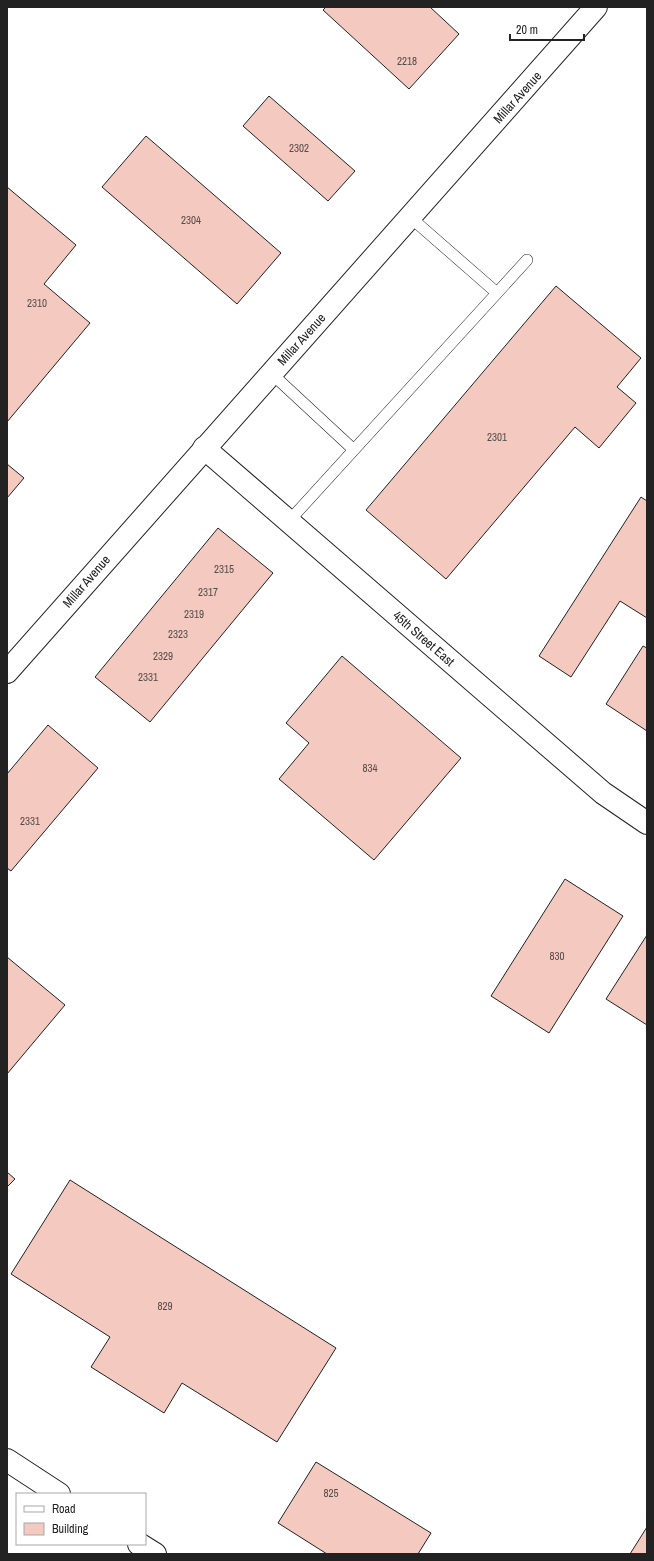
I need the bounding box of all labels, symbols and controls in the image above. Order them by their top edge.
scale bar [510,16,584,42]
text: 20 m [516,22,538,38]
house number: 2218 [397,54,417,68]
street label: Millar Avenue [490,68,545,127]
house number: 2302 [289,141,309,155]
house number: 2304 [181,213,201,227]
house number: 2310 [27,296,47,310]
street label: Millar Avenue [274,310,329,369]
house number: 2301 [487,430,507,444]
street label: Millar Avenue [59,551,114,611]
house number: 2315 [214,562,234,576]
house number: 2317 [198,585,218,599]
house number: 2319 [184,607,204,621]
street label: 45th Street East [389,607,458,670]
house number: 2323 [168,627,188,641]
house number: 2329 [153,649,173,663]
house number: 2331 [138,670,158,684]
house number: 834 [362,761,378,775]
house number: 2331 [20,814,40,828]
house number: 830 [549,949,565,963]
house number: 829 [157,1299,173,1313]
house number: 825 [323,1486,339,1500]
legend [16,1493,146,1545]
text: Road [52,1501,76,1517]
text: Building [52,1521,89,1537]

